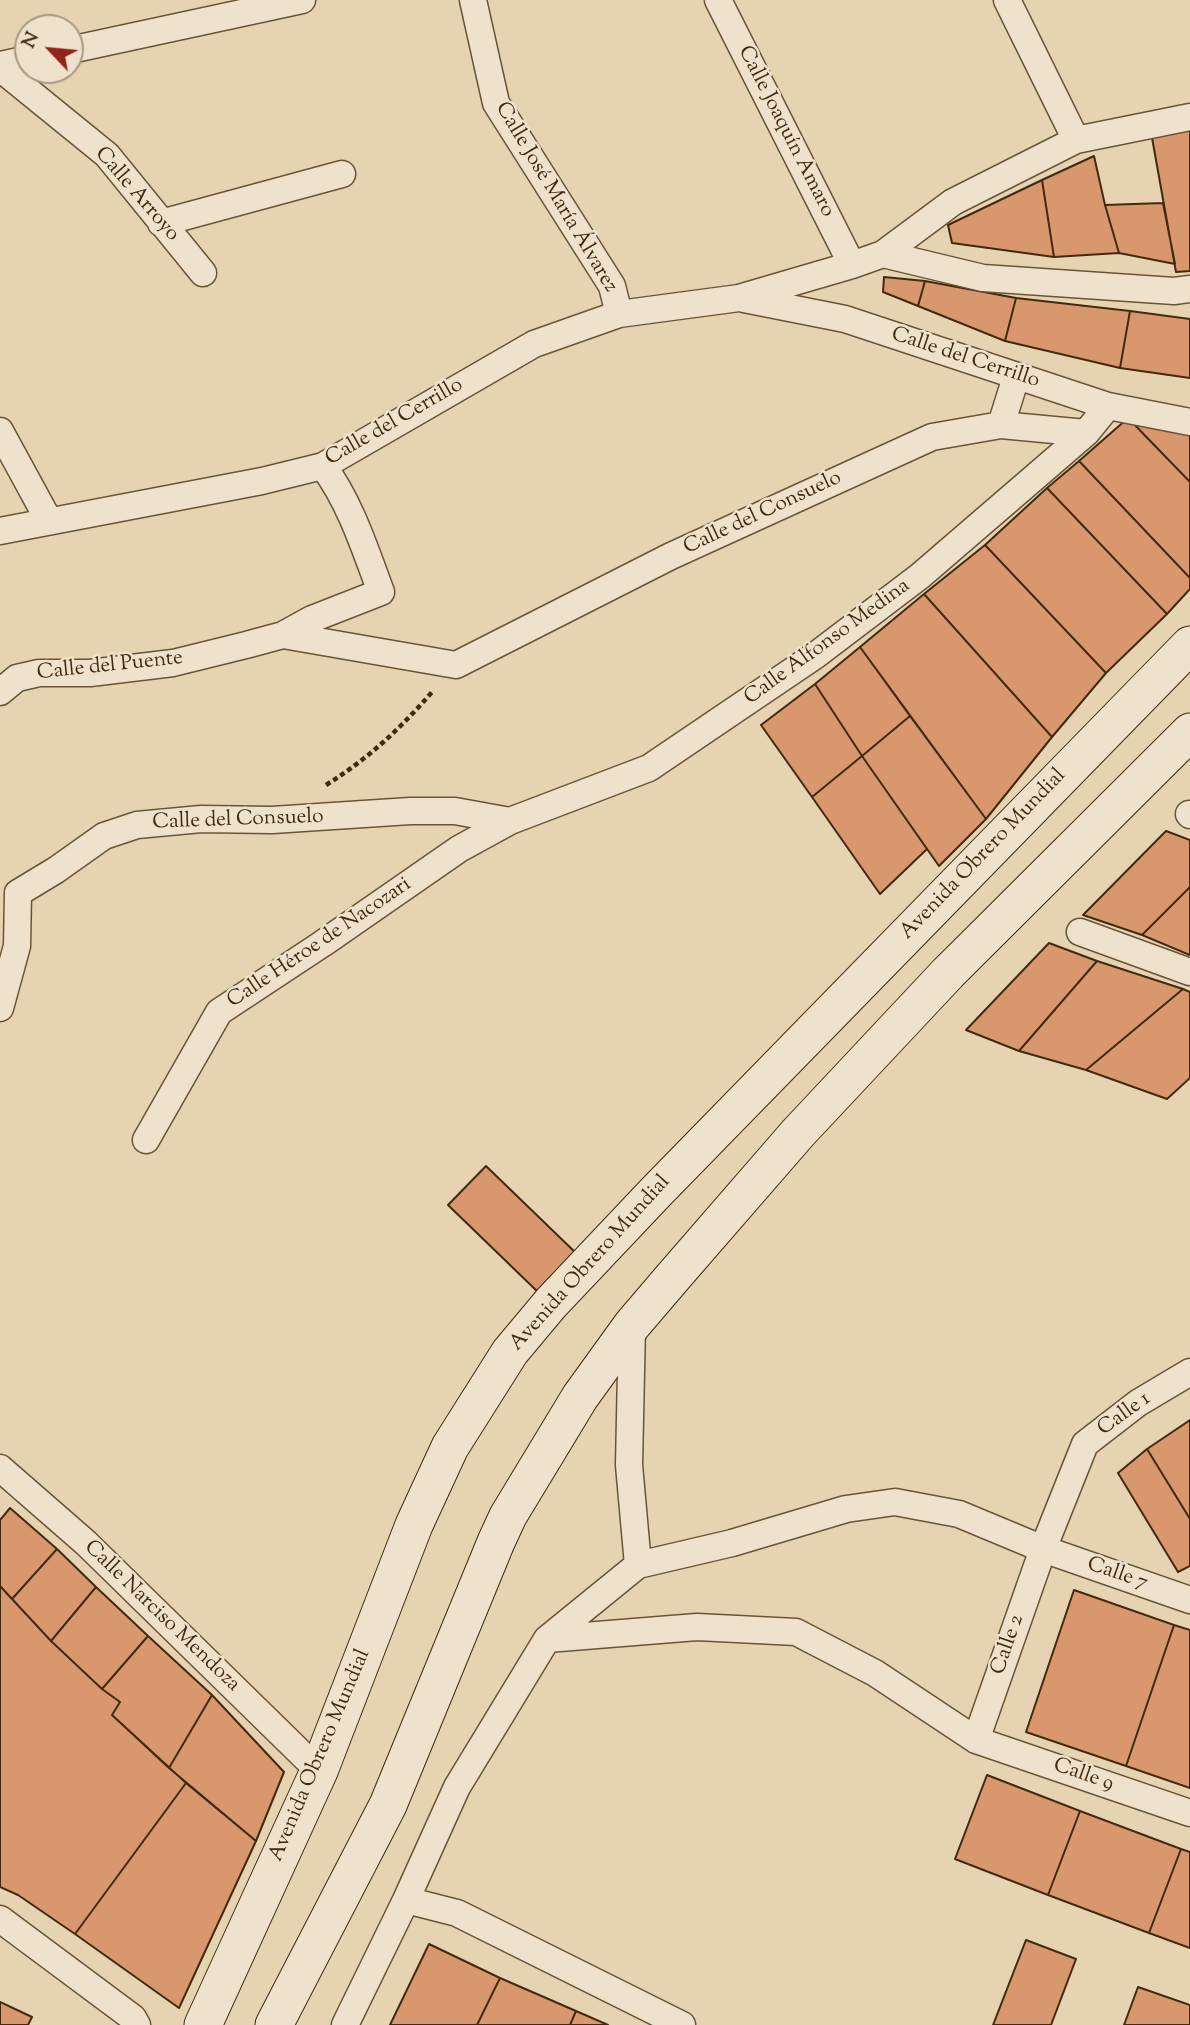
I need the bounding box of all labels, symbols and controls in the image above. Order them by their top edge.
north arrow [14,14,84,84]
text: N [16,28,47,53]
street label: Calle Joaquín Amaro [731,42,839,222]
street label: Calle José María Álvarez [488,98,622,298]
street label: Calle Arroyo [88,143,184,247]
street label: Calle del Cerrillo [888,323,1042,395]
street label: Calle del Cerrillo [322,373,468,473]
street label: Calle del Consuelo [680,466,846,562]
street label: Calle Alfonso Medina [740,574,916,712]
street label: Calle del Puente [36,647,184,687]
street label: Avenida Obrero Mundial [896,764,1072,946]
street label: Calle del Consuelo [152,805,324,837]
street label: Calle Héroe de Nacozari [223,873,417,1015]
street label: Avenida Obrero Mundial [505,1171,677,1357]
street label: Calle 1 [1094,1387,1156,1443]
street label: Calle Narciso Mendoza [78,1536,244,1698]
street label: Calle 7 [1083,1553,1151,1597]
street label: Calle 2 [987,1612,1031,1678]
street label: Avenida Obrero Mundial [265,1646,377,1866]
street label: Calle 9 [1049,1754,1117,1798]

